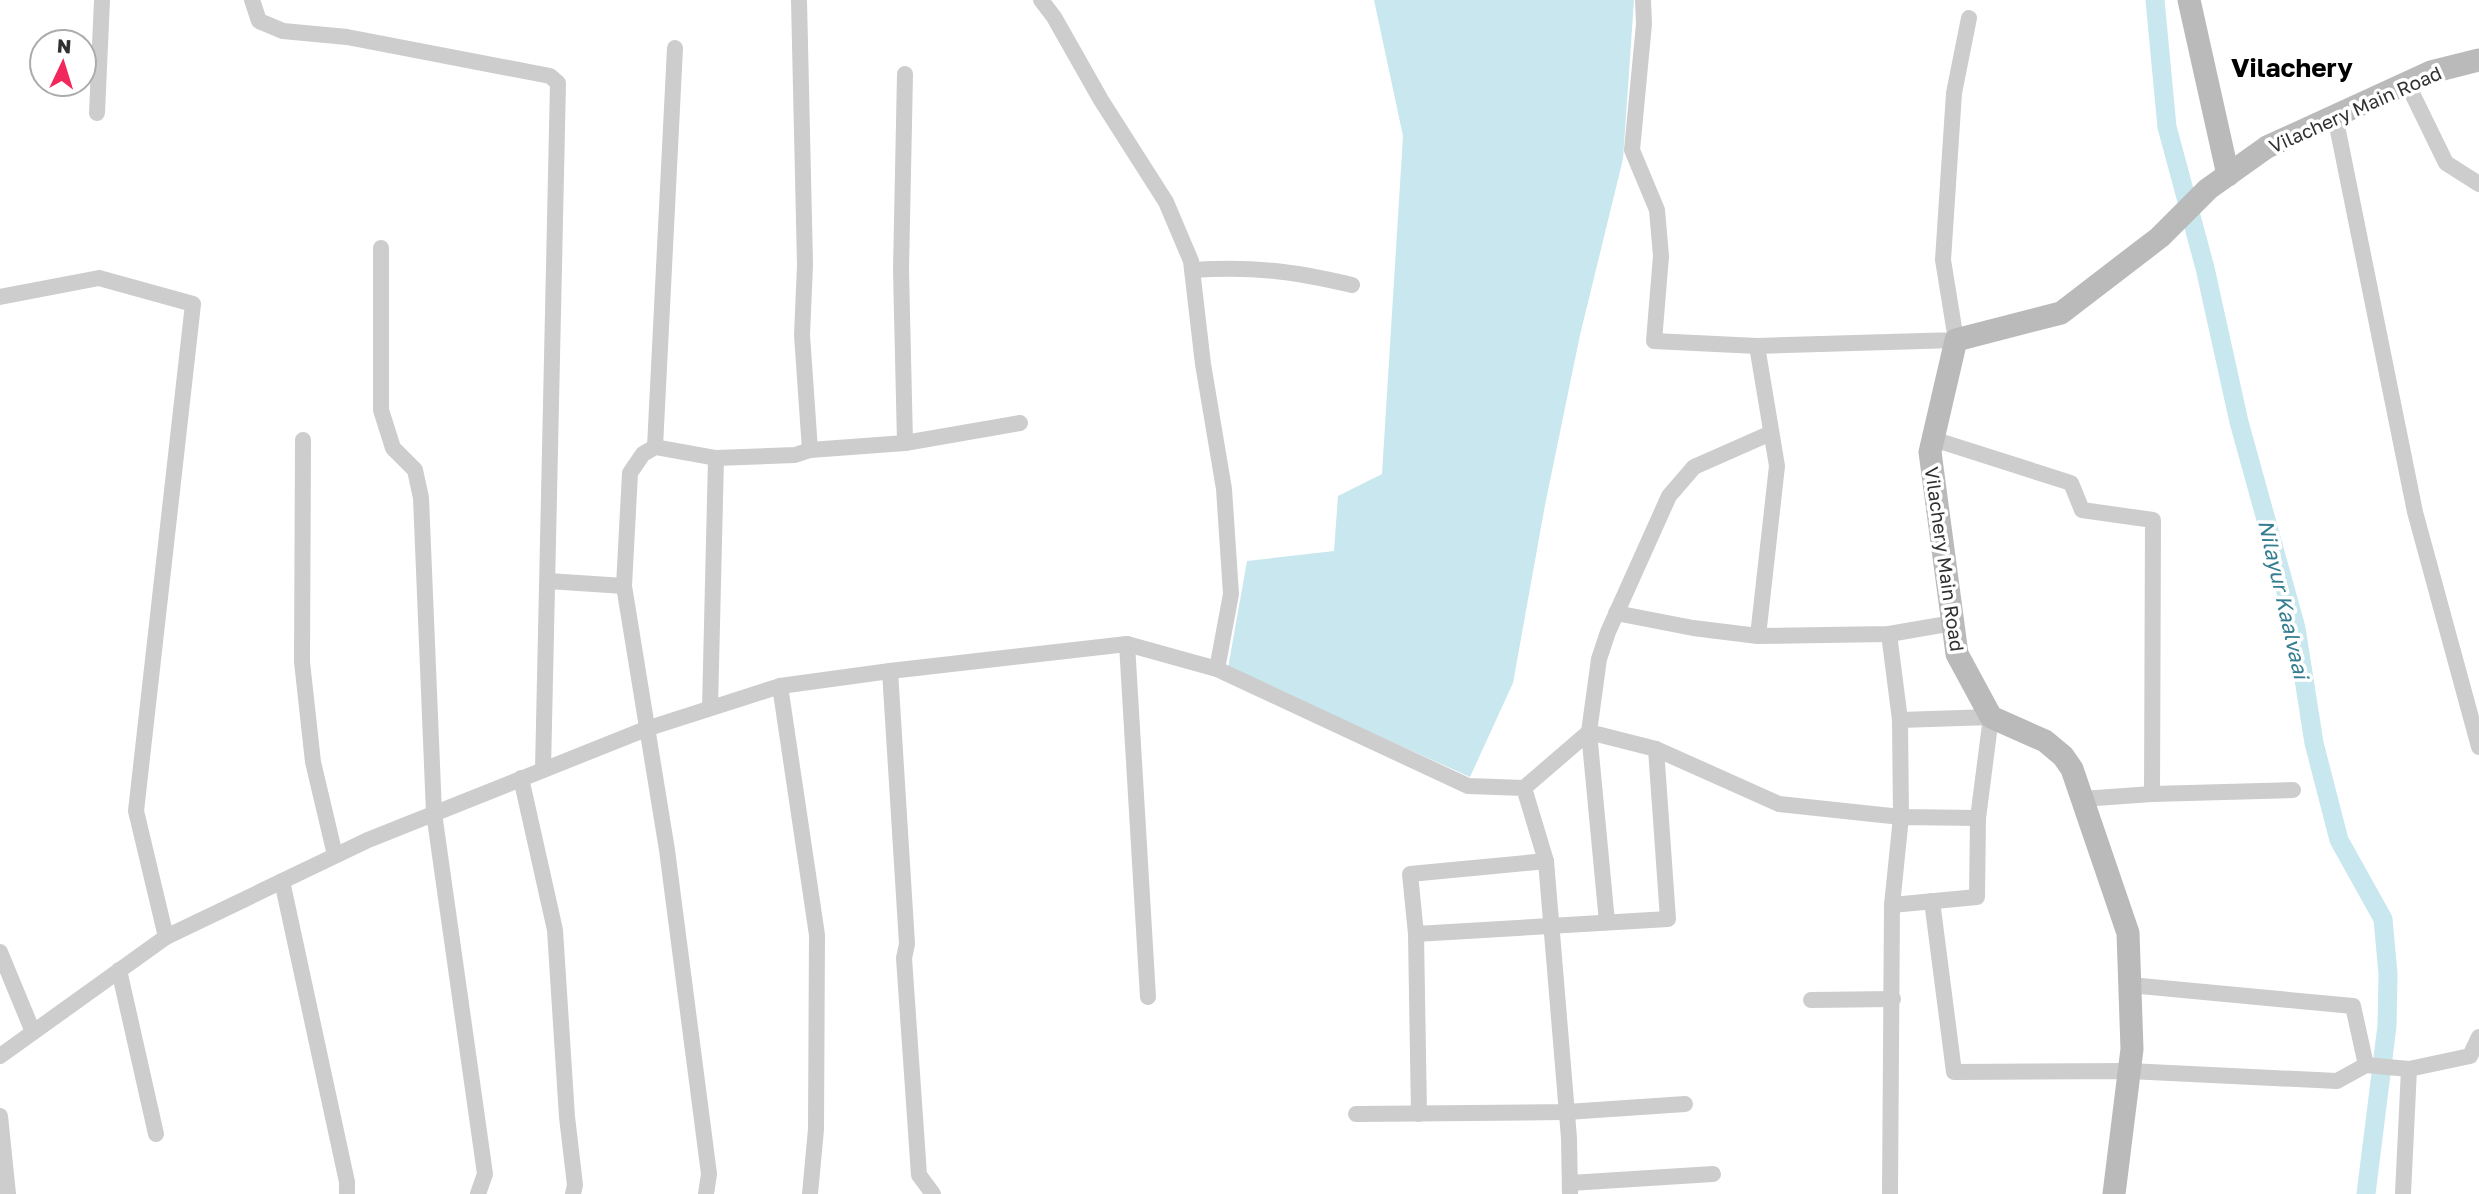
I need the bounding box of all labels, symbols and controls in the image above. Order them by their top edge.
north arrow [28,28,98,98]
text: N [56,34,72,58]
district label: Vilachery [2231,52,2353,83]
street label: Vilachery Main Road [2265,61,2445,157]
street label: Vilachery Main Road [1921,465,1969,653]
water label: Nilayur Kaalvaai [2253,517,2315,683]

